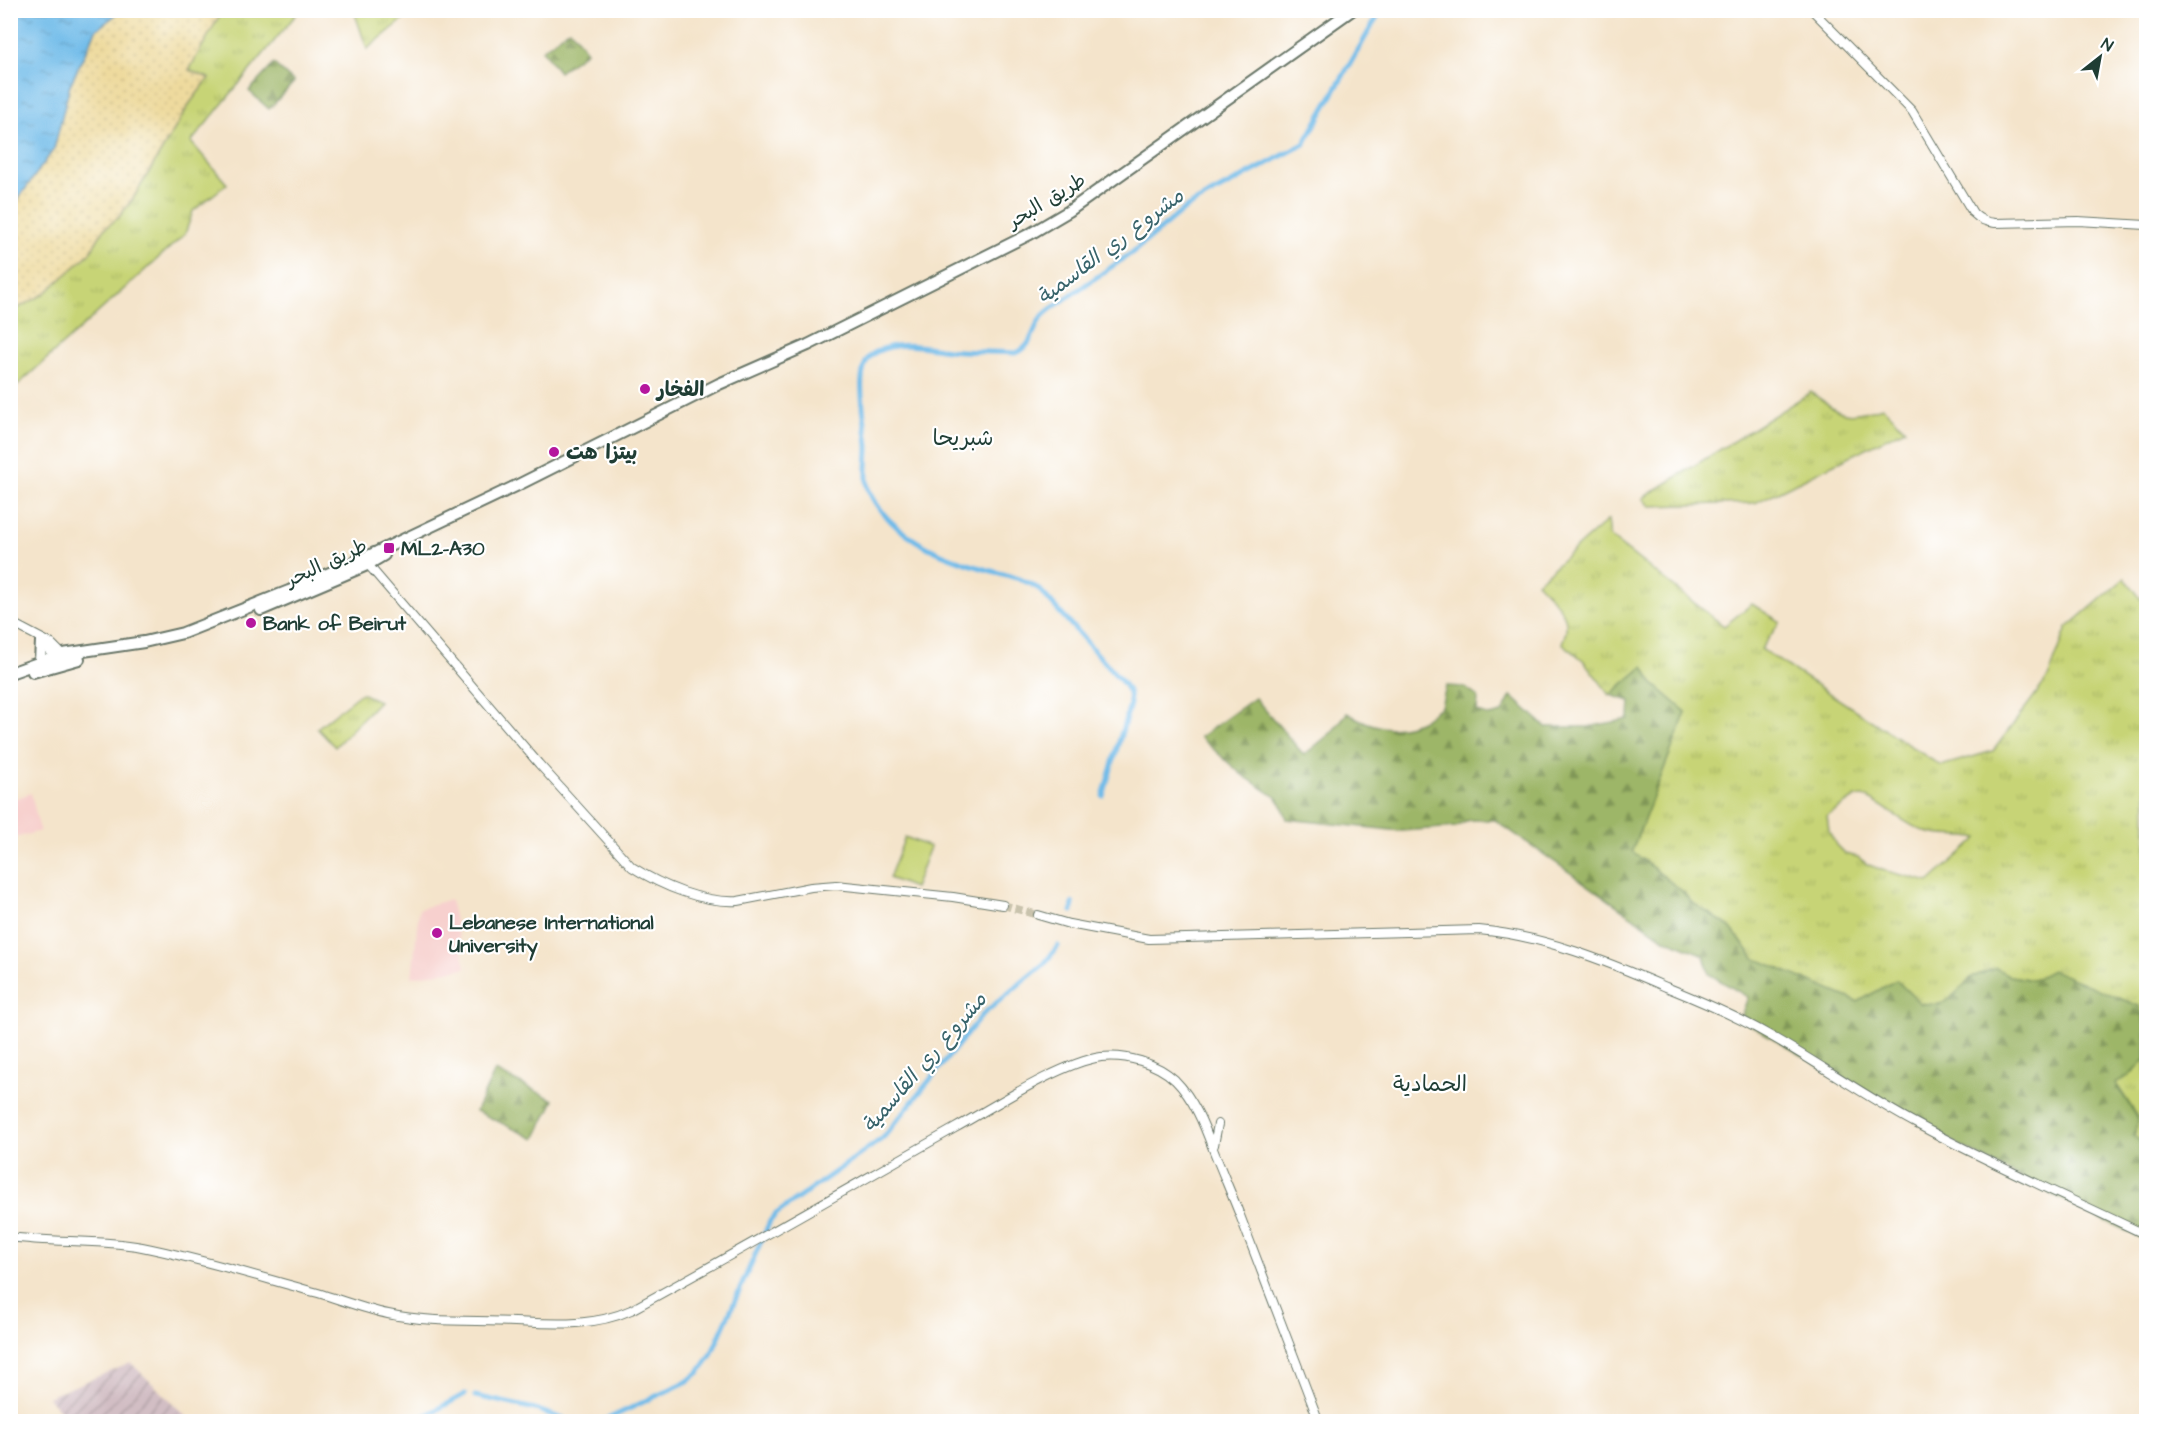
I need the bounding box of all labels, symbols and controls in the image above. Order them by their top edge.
north arrow [2070,27,2130,87]
text: N [2097,33,2117,57]
street label: طريق البحر [1000,166,1091,236]
water label: مشروع ري القاسمية [1031,181,1190,311]
place label: الفخار [655,376,704,404]
marker: الفخار [638,382,652,396]
district label: شبريحا [932,423,994,454]
place label: بيتزا هت [566,439,637,467]
marker: بيتزا هت [547,445,561,459]
street label: طريق البحر [279,532,372,595]
place label: ML2-A30 [401,535,485,563]
marker: ML2-A30 [382,541,396,555]
place label: Bank of Beirut [263,610,407,638]
marker: Bank of Beirut [244,616,258,630]
place label: Lebanese International University [449,909,654,961]
marker: Lebanese International University [430,926,444,940]
water label: مشروع ري القاسمية [855,985,994,1139]
district label: الحمادية [1393,1069,1467,1100]

